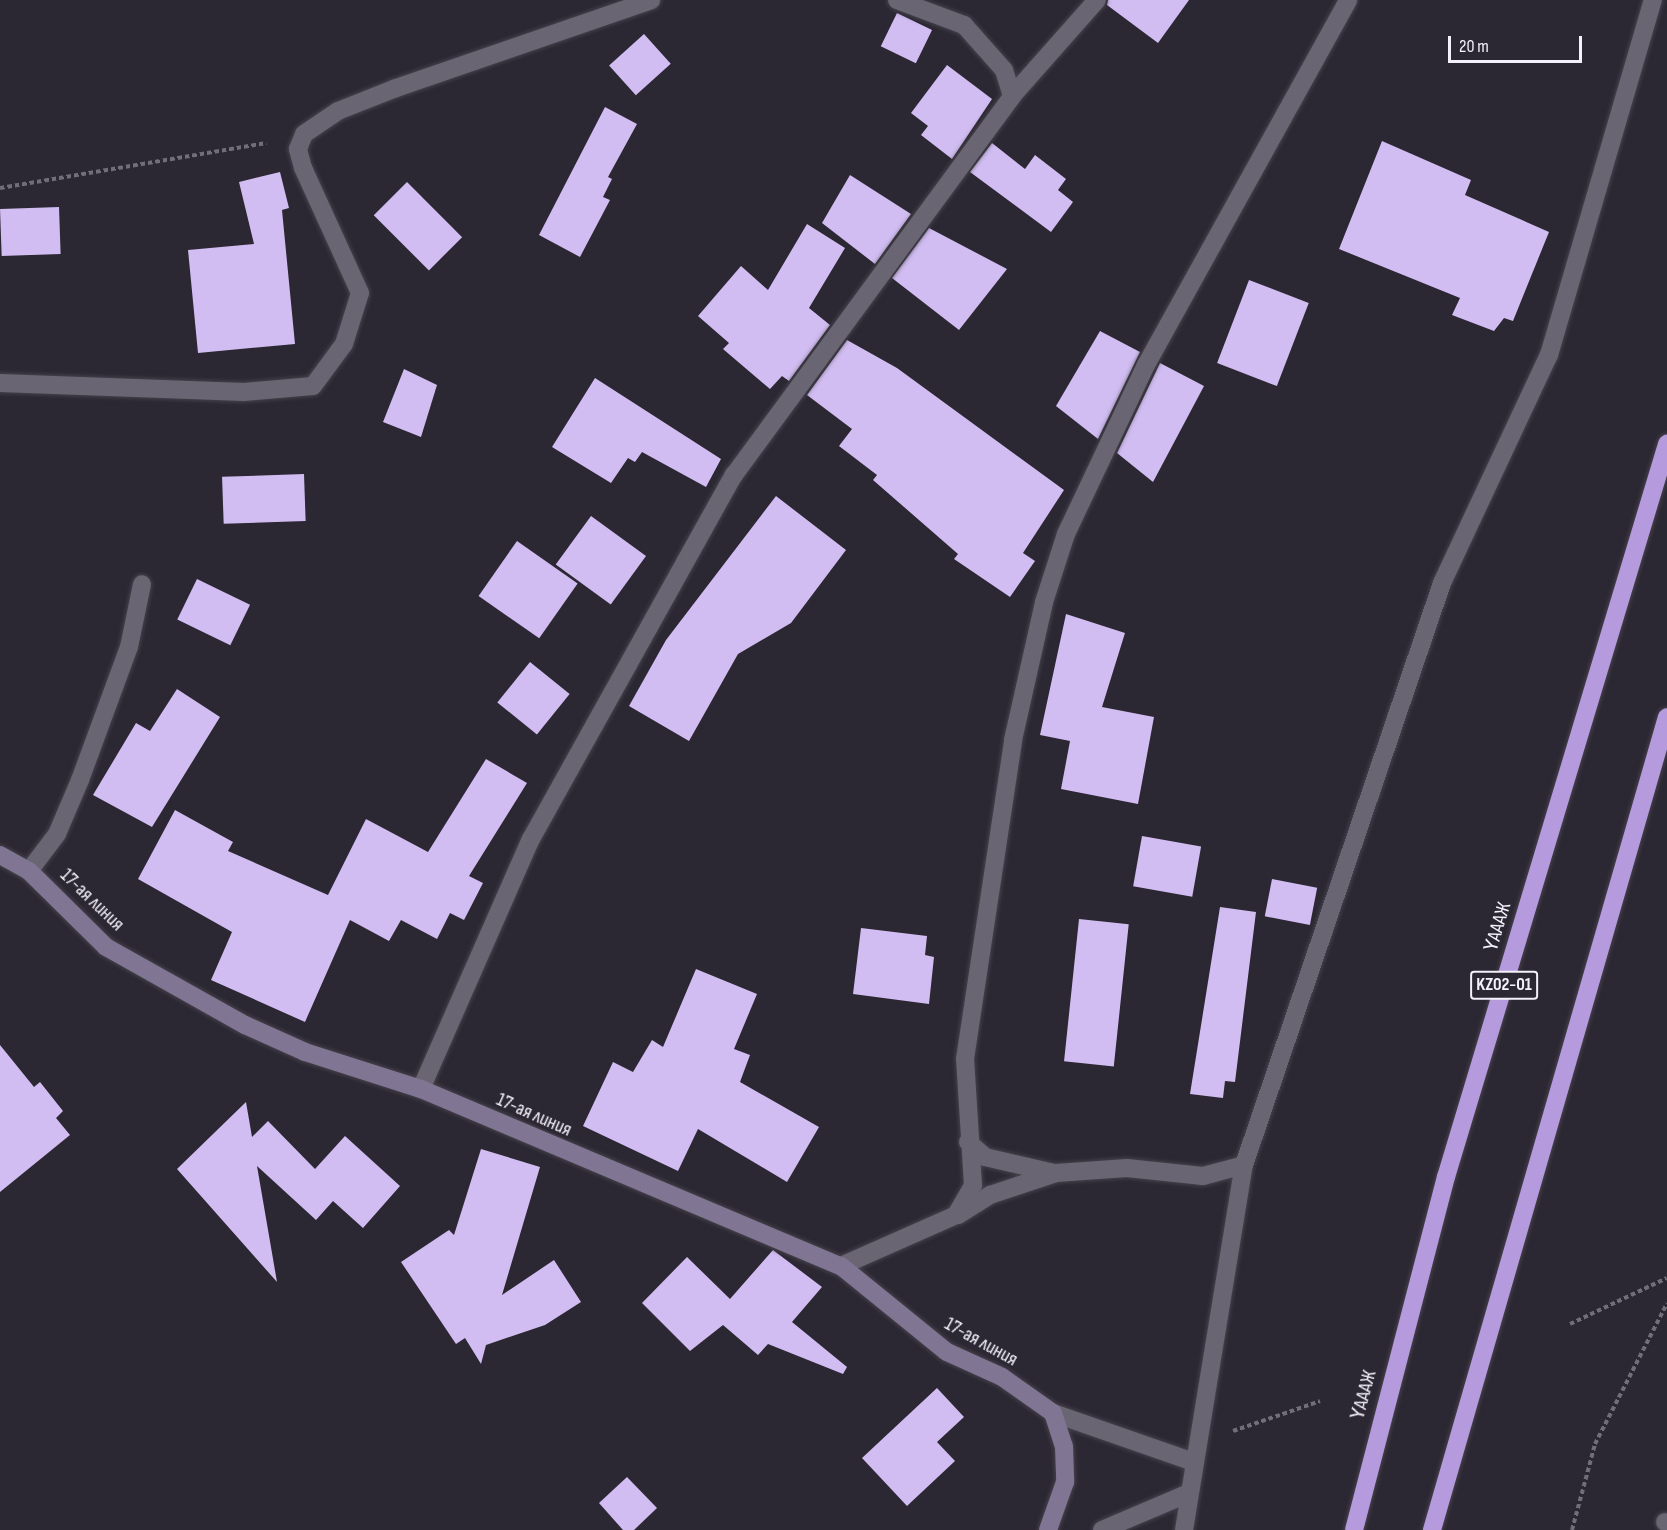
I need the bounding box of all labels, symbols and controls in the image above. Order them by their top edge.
scale bar [1451,24,1584,62]
text: 20 m [1459,36,1489,57]
street label: 17-ая линия [55,864,129,936]
street label: ҮАААЖ [1479,899,1517,955]
road number: KZ02-01 [1470,970,1538,1000]
street label: 17-ая линия [493,1088,575,1142]
street label: 17-ая линия [940,1312,1022,1372]
street label: ҮАААЖ [1346,1368,1382,1422]

